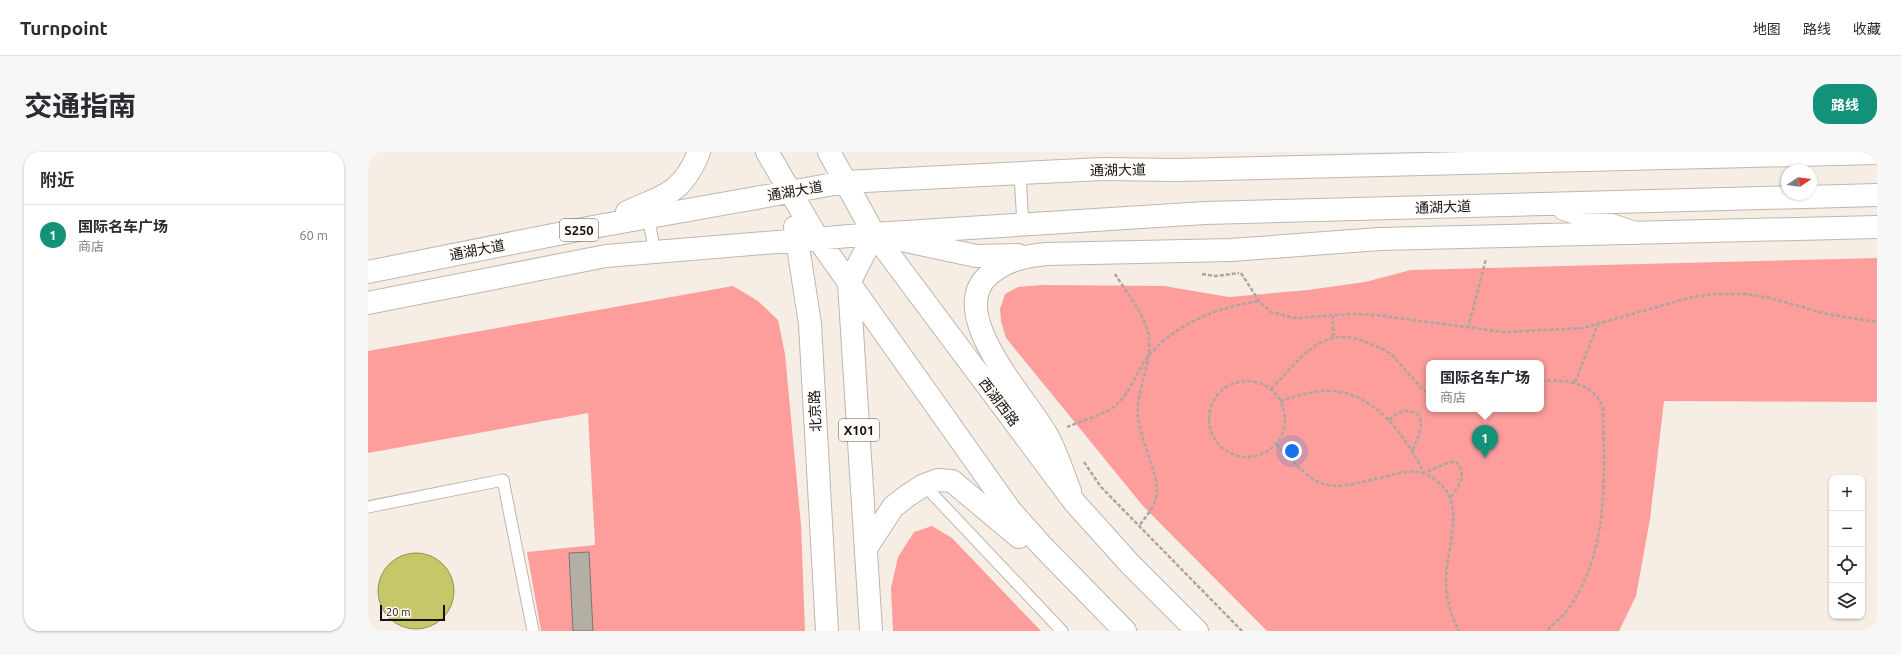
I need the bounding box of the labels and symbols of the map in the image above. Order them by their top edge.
street label: 通湖大道 [1090,162,1146,178]
north arrow [1781,164,1817,200]
street label: 通湖大道 [766,178,824,204]
street label: 通湖大道 [1415,198,1471,216]
road number: S250 [560,219,598,241]
street label: 通湖大道 [448,237,506,263]
street label: 西湖西路 [976,375,1022,429]
street label: 北京路 [806,390,824,432]
road number: X101 [839,419,879,441]
pin: 1 [1472,425,1498,458]
your location [1282,441,1302,461]
scale bar [380,603,445,622]

